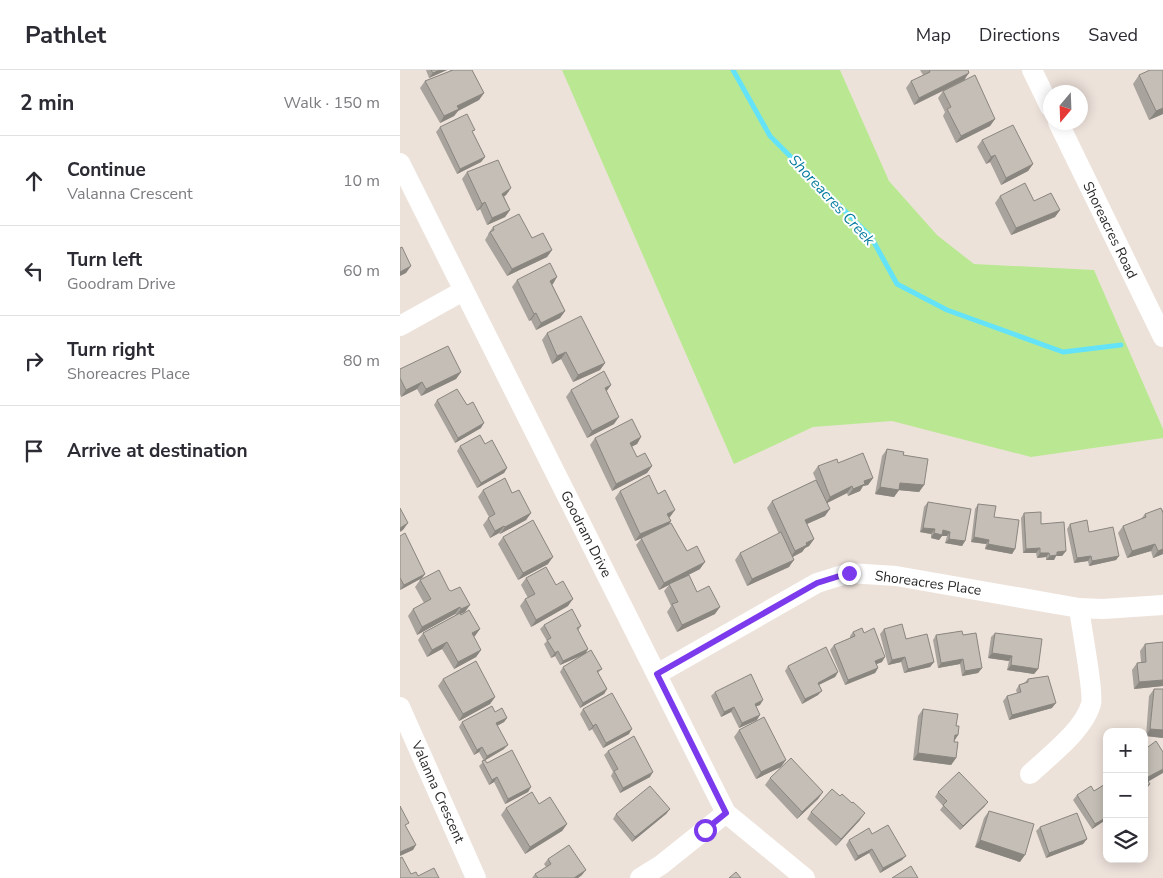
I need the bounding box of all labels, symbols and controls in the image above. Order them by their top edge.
text: Pathlet [25,19,106,51]
text: Map [916,23,951,47]
text: Directions [979,23,1060,47]
text: Saved [1088,23,1138,47]
north arrow [1043,85,1088,130]
text: 2 min [20,89,74,117]
text: Walk · 150 m [284,92,380,114]
water label: Shoreacres Creek [785,150,880,250]
text: Continue [67,157,146,183]
icon: ahead [20,167,48,195]
text: 10 m [343,170,380,192]
street label: Shoreacres Road [1078,178,1142,282]
text: Valanna Crescent [67,183,193,205]
text: Turn left [67,247,142,273]
icon: left [20,257,48,285]
text: 60 m [343,260,380,282]
text: Goodram Drive [67,273,176,295]
text: Turn right [67,337,154,363]
icon: right [20,347,48,375]
text: 80 m [343,350,380,372]
text: Shoreacres Place [67,363,190,385]
icon: arrive [20,437,48,465]
text: Arrive at destination [67,438,248,464]
street label: Goodram Drive [556,487,616,581]
route end [838,562,861,585]
street label: Shoreacres Place [873,566,983,600]
map controls [1103,728,1148,863]
button: + [1103,728,1148,773]
street label: Valanna Crescent [407,737,469,846]
button: − [1103,773,1148,818]
button: layers [1103,818,1148,863]
route start [694,819,717,842]

